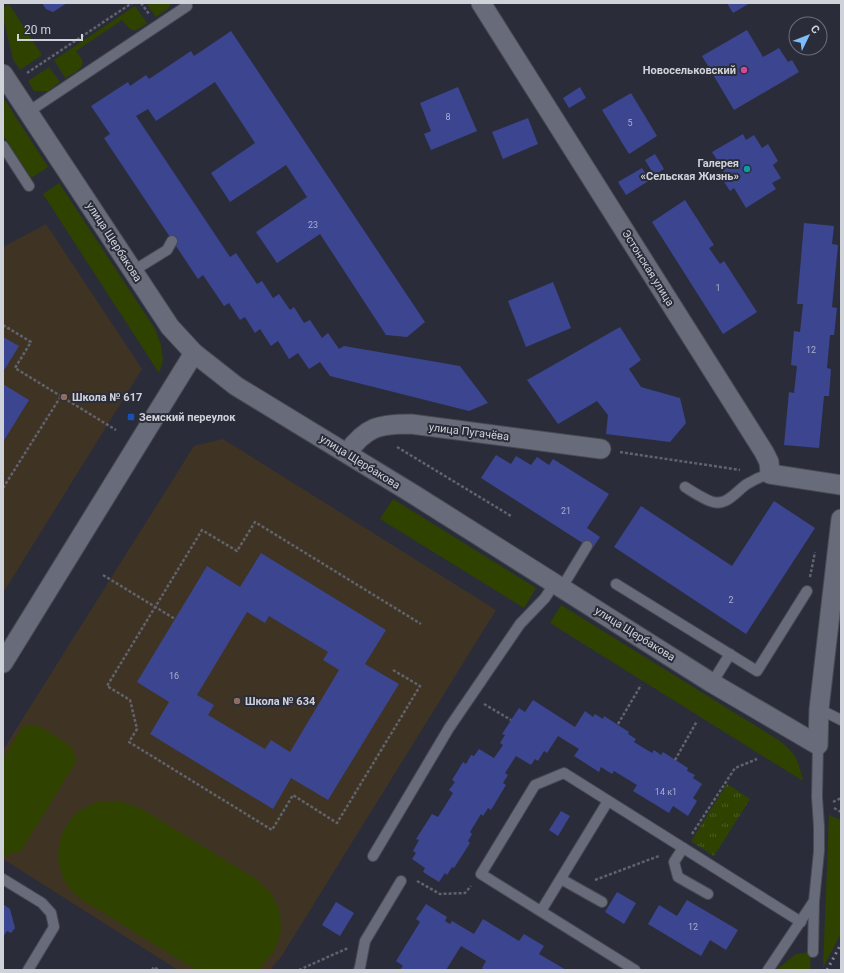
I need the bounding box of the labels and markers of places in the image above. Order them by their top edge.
place label: Новосельковский [643,64,736,77]
marker: Новосельковский [739,65,749,75]
place label: Галерея «Сельская Жизнь» [641,157,739,183]
marker: Галерея «Сельская Жизнь» [742,164,752,174]
place label: Школа № 617 [72,391,142,404]
marker: Школа № 617 [59,392,69,402]
place label: Земский переулок [139,411,236,424]
marker: Земский переулок [126,412,136,422]
place label: Школа № 634 [245,695,316,708]
marker: Школа № 634 [232,696,242,706]

